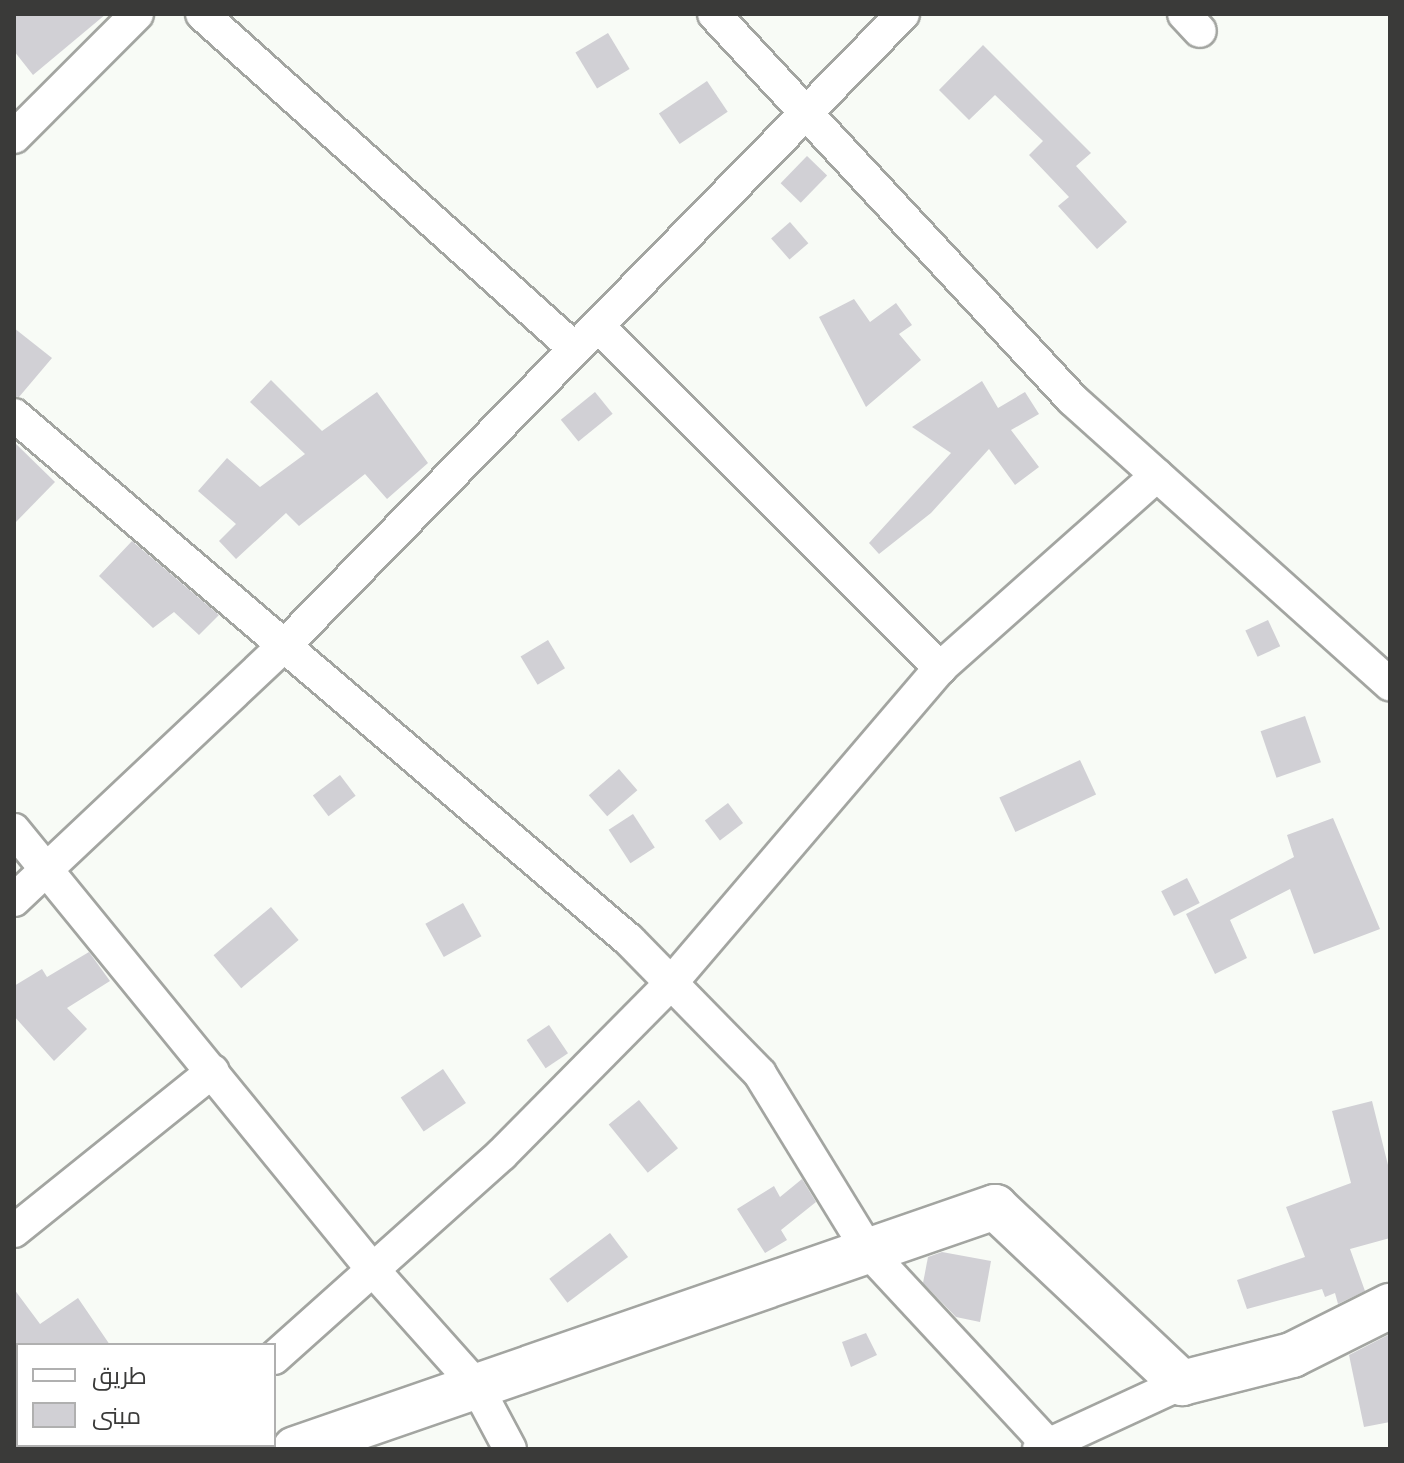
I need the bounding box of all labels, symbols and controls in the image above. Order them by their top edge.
legend [16,1343,276,1447]
text: طريق [92,1362,147,1391]
text: مبنى [92,1402,141,1431]

